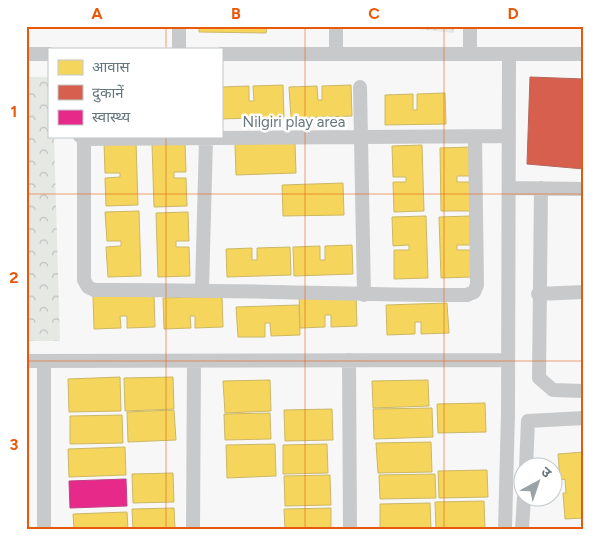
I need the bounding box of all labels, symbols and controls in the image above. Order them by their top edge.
text: A [91,4,103,23]
text: B [231,4,241,23]
text: C [368,4,380,23]
text: D [507,4,519,23]
legend [48,48,222,138]
text: आवास [92,58,131,76]
text: दुकानें [92,84,124,103]
text: 1 [11,102,17,121]
text: स्वास्थ्य [92,108,130,126]
street label: Nilgiri play area [243,113,345,131]
text: 2 [9,268,19,287]
text: 3 [10,435,19,454]
north arrow [512,458,562,508]
text: उ [537,463,555,482]

